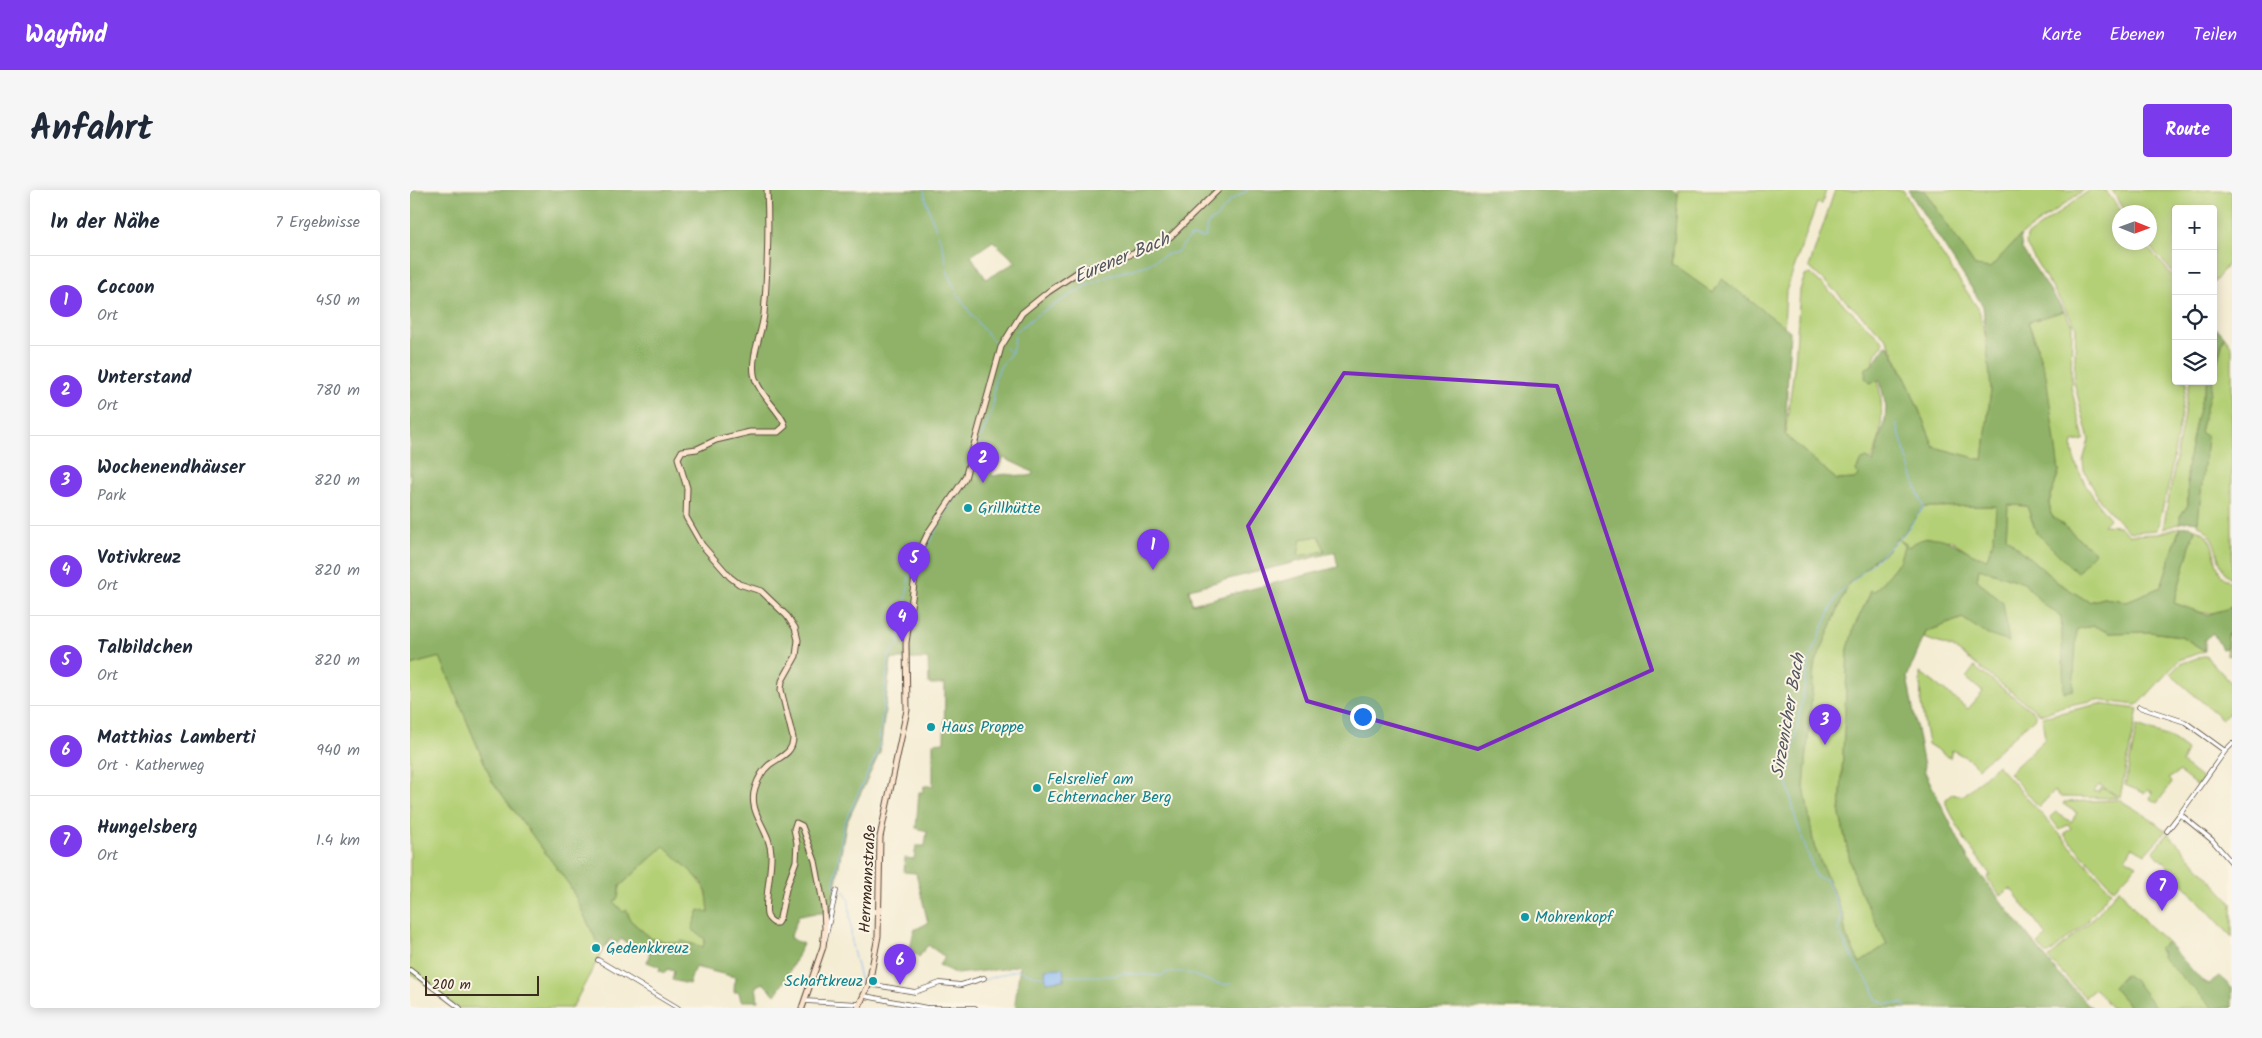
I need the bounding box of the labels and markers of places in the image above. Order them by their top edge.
pin: 2 [967,442,999,483]
place label: Grillhütte [978,496,1041,521]
marker: Grillhütte [962,502,974,514]
pin: 1 [1137,529,1169,570]
pin: 5 [898,542,930,583]
pin: 4 [886,601,918,642]
pin: 3 [1809,704,1841,745]
place label: Haus Proppe [941,715,1024,740]
marker: Haus Proppe [925,721,937,733]
place label: Felsrelief am Echternacher Berg [1047,767,1172,810]
marker: Felsrelief am Echternacher Berg [1031,782,1043,794]
pin: 7 [2146,870,2178,911]
place label: Mohrenkopf [1535,905,1615,930]
marker: Mohrenkopf [1519,911,1531,923]
place label: Gedenkkreuz [606,936,689,961]
marker: Gedenkkreuz [590,942,602,954]
pin: 6 [884,944,916,985]
place label: Schaftkreuz [784,969,863,994]
marker: Schaftkreuz [867,975,879,987]

